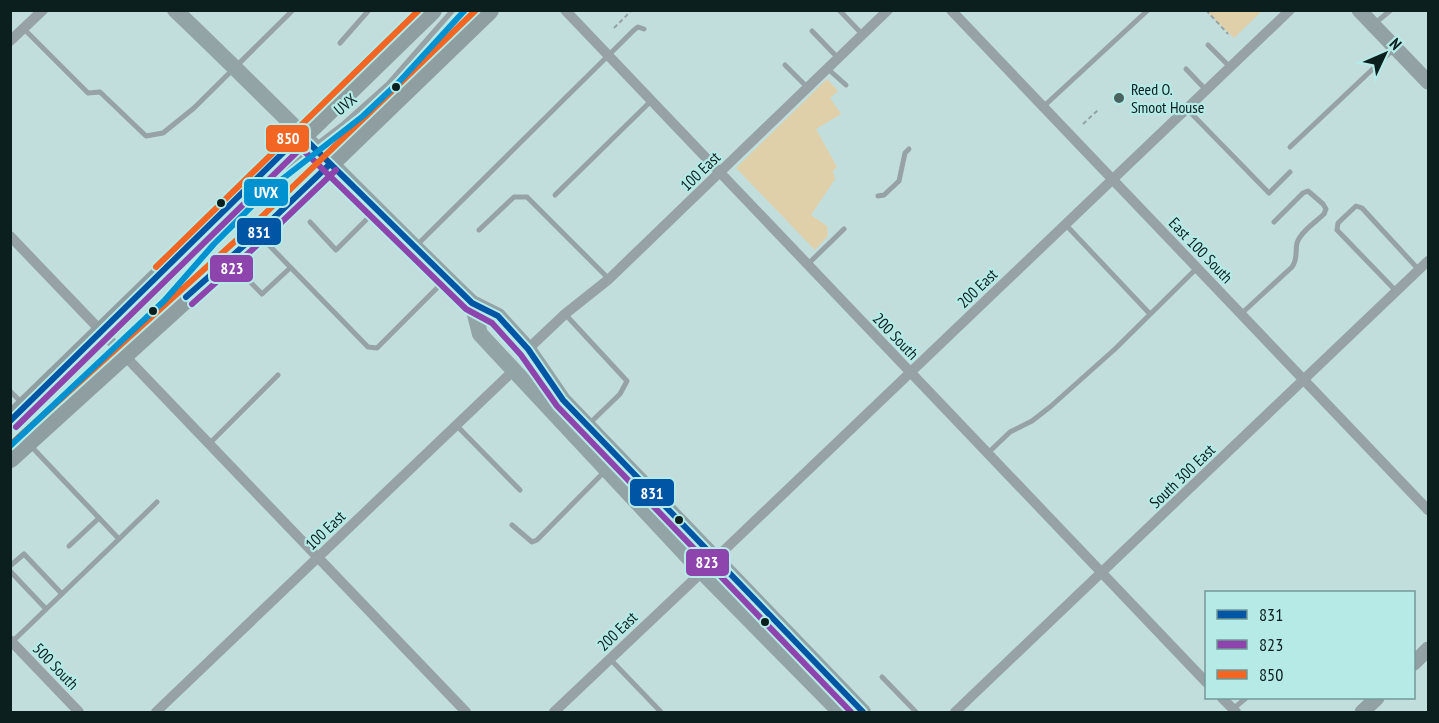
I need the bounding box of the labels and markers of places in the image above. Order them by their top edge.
place label: Reed O. Smoot House [1131,79,1204,117]
unlabelled marker [390,81,402,93]
marker: Reed O. Smoot House [1112,91,1126,105]
unlabelled marker [215,197,227,209]
unlabelled marker [147,305,159,317]
unlabelled marker [673,514,685,526]
unlabelled marker [759,616,771,628]

